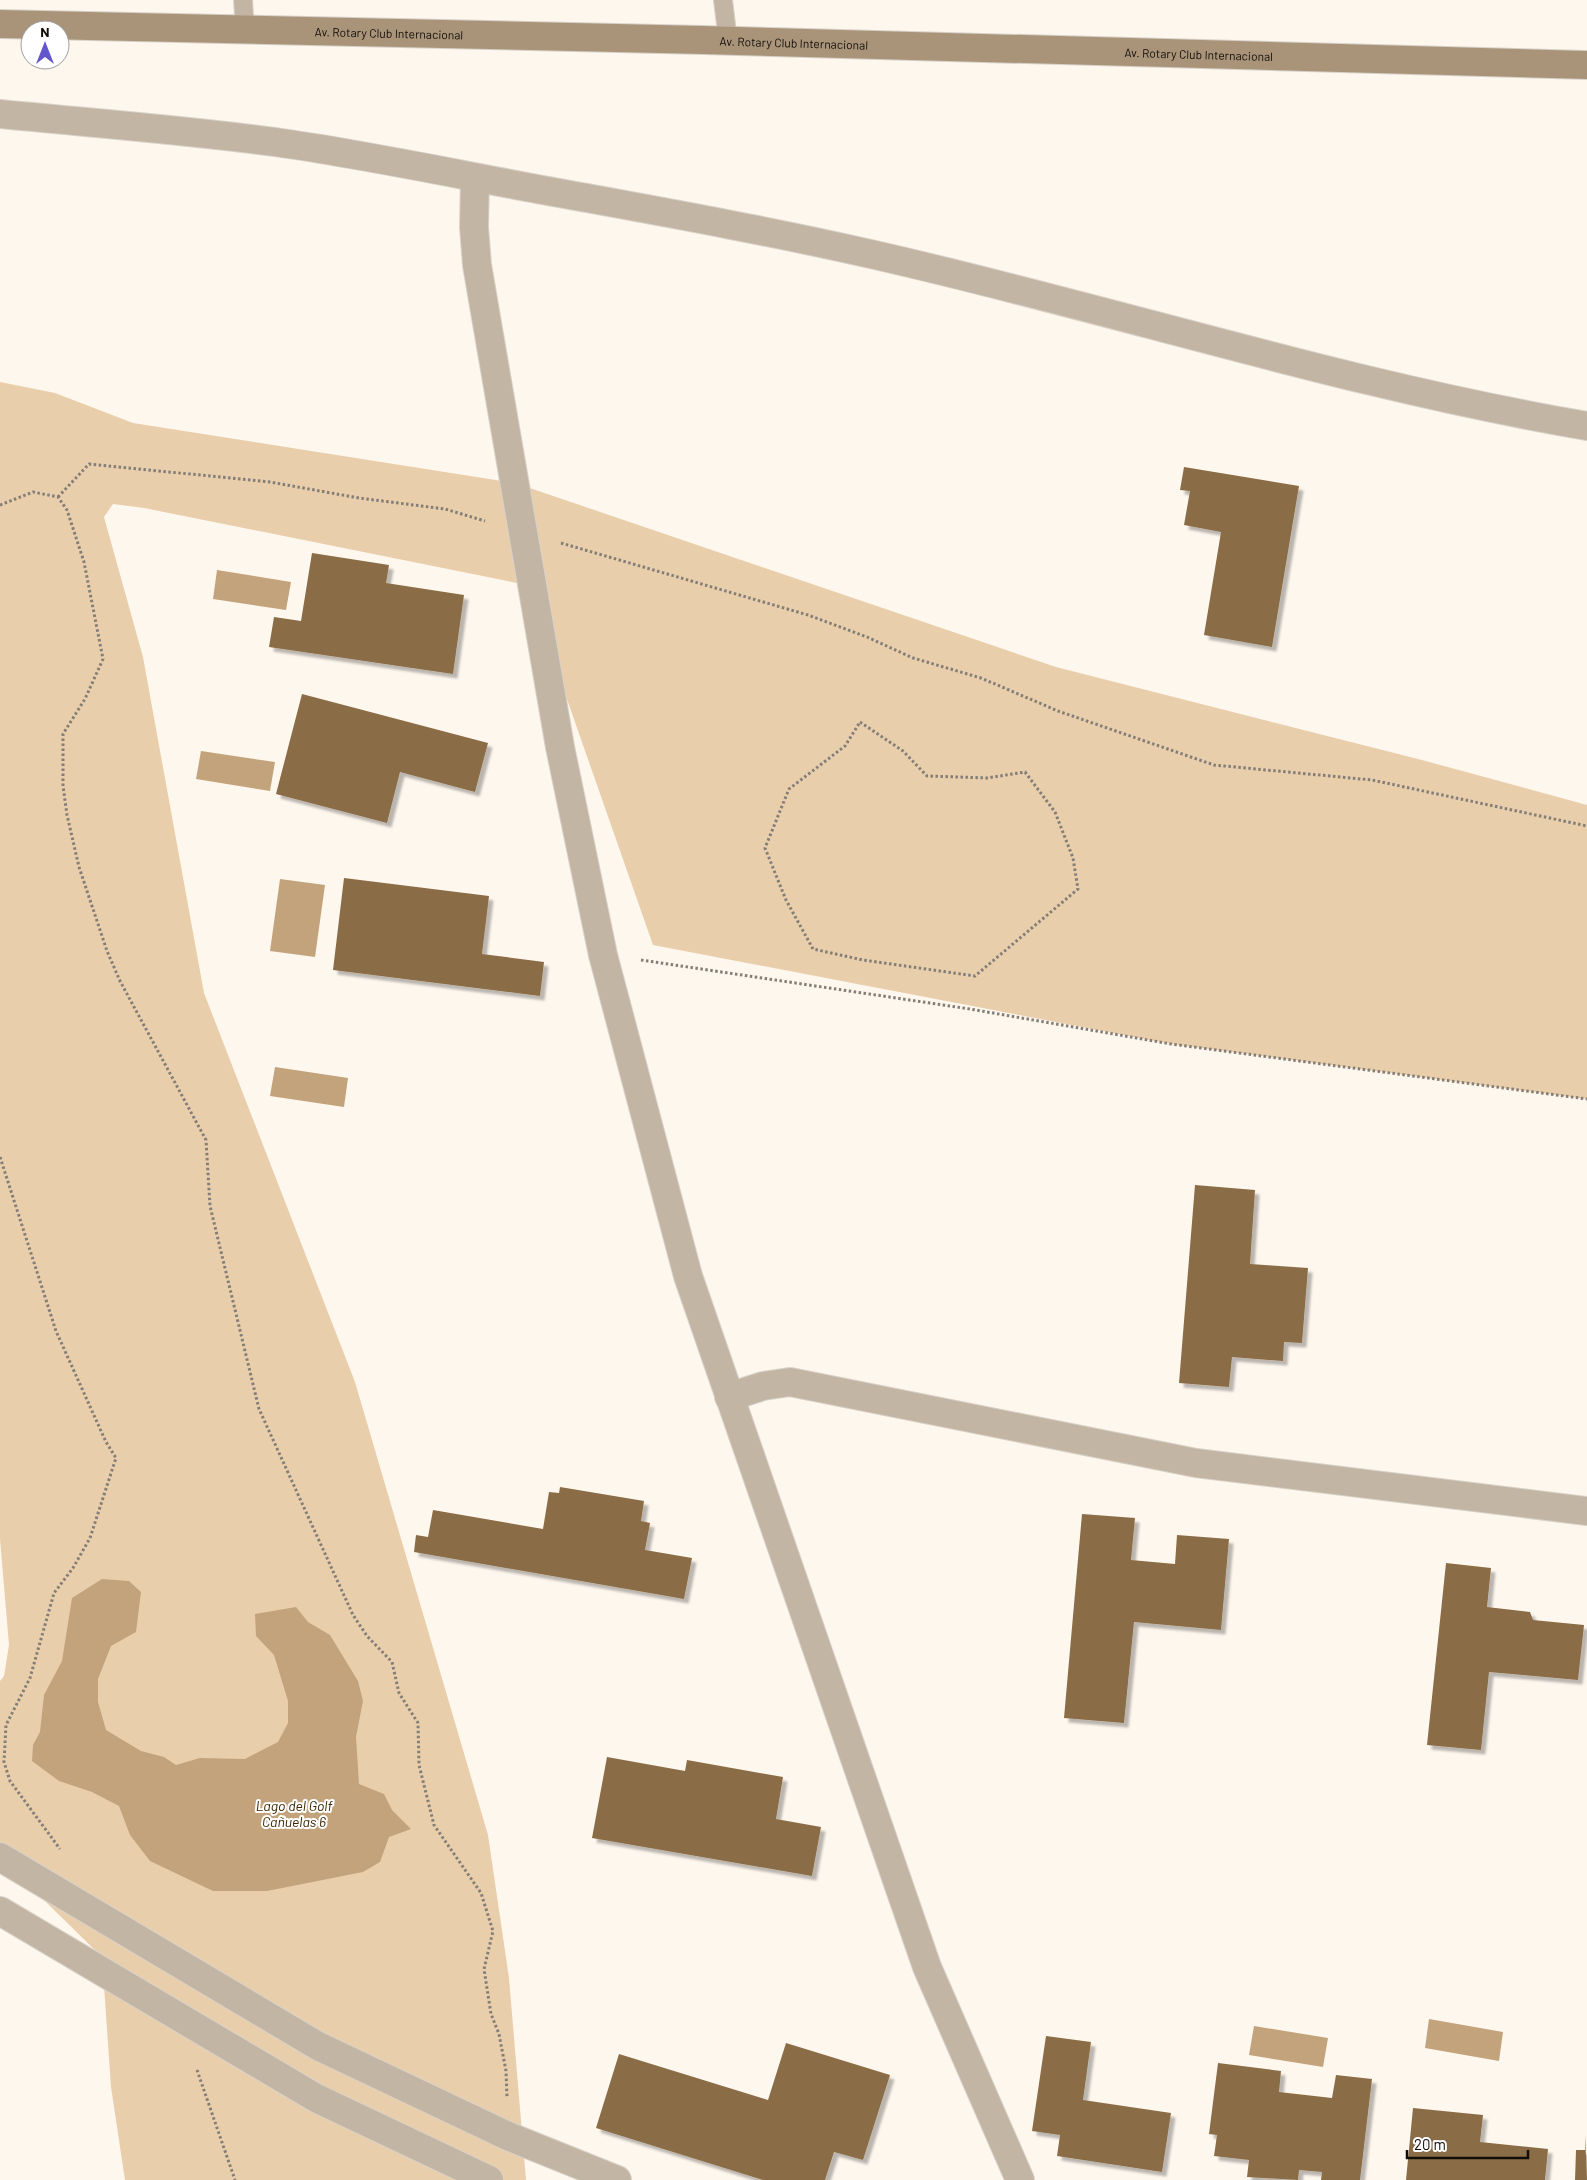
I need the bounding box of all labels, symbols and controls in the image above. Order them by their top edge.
north arrow [20,20,70,70]
text: N [40,23,50,40]
street label: Av. Rotary Club Internacional [314,24,463,42]
street label: Av. Rotary Club Internacional [719,33,868,52]
street label: Av. Rotary Club Internacional [1124,45,1273,63]
water label: Lago del Golf Cañuelas 6 [256,1797,333,1830]
scale bar [1407,2128,1528,2160]
text: 20 m [1414,2135,1446,2153]

